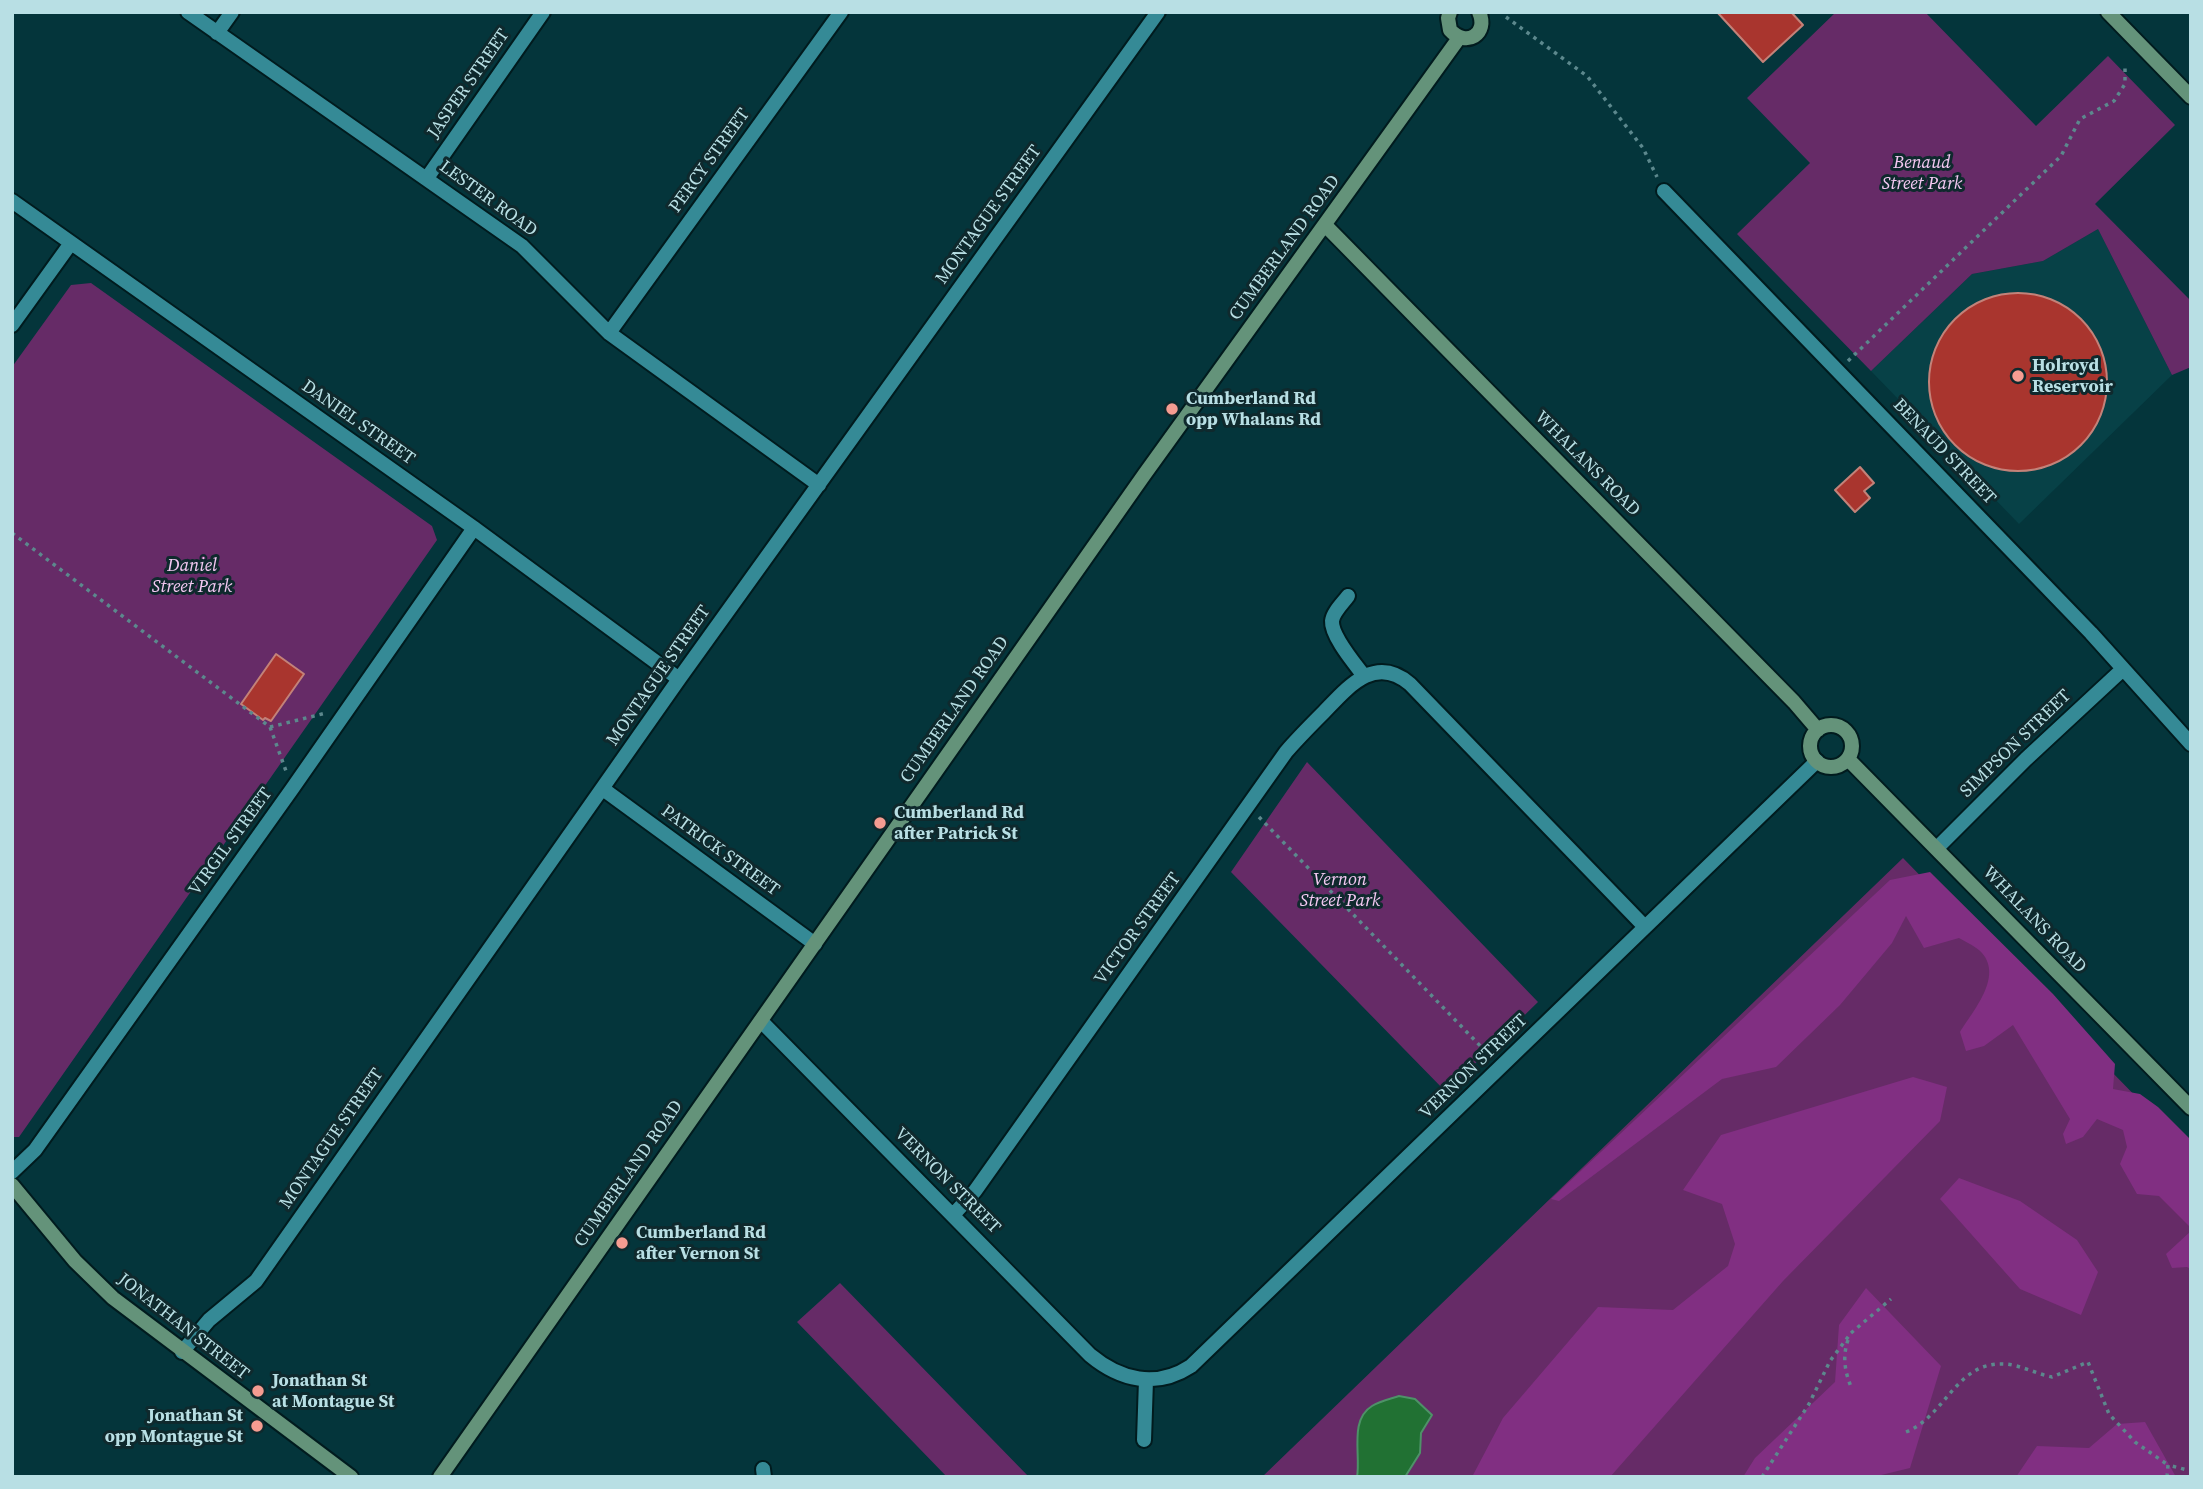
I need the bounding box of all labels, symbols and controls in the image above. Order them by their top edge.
street label: JASPER STREET [423,25,515,143]
street label: PERCY STREET [665,105,755,217]
street label: MONTAGUE STREET [931,141,1047,289]
park label: Benaud Street Park [1882,152,1962,194]
street label: LESTER ROAD [435,156,541,242]
street label: CUMBERLAND ROAD [1225,171,1345,325]
place label: Holroyd Reservoir [2032,355,2113,398]
marker: Holroyd Reservoir [2010,368,2026,384]
street label: DANIEL STREET [297,376,419,470]
place label: Cumberland Rd opp Whalans Rd [1186,388,1321,430]
street label: BENAUD STREET [1888,395,2000,509]
marker: Cumberland Rd opp Whalans Rd [1164,401,1180,417]
street label: WHALANS ROAD [1530,407,1644,521]
park label: Daniel Street Park [152,555,232,598]
street label: MONTAGUE STREET [602,602,716,750]
street label: CUMBERLAND ROAD [896,632,1014,788]
street label: SIMPSON STREET [1956,686,2076,802]
street label: VIRGIL STREET [185,784,277,900]
street label: PATRICK STREET [657,801,783,901]
place label: Cumberland Rd after Patrick St [894,802,1024,844]
marker: Cumberland Rd after Patrick St [872,815,888,831]
street label: WHALANS ROAD [1978,862,2090,978]
street label: VICTOR STREET [1090,869,1186,989]
park label: Vernon Street Park [1300,869,1380,912]
street label: VERNON STREET [1416,1010,1532,1124]
street label: MONTAGUE STREET [275,1065,389,1213]
street label: CUMBERLAND ROAD [570,1096,688,1252]
street label: VERNON STREET [889,1123,1005,1239]
place label: Cumberland Rd after Vernon St [636,1222,766,1264]
marker: Cumberland Rd after Vernon St [614,1235,630,1251]
street label: JONATHAN STREET [113,1269,253,1385]
place label: Jonathan St at Montague St [272,1370,394,1412]
marker: Jonathan St at Montague St [250,1383,266,1399]
place label: Jonathan St opp Montague St [105,1405,243,1448]
marker: Jonathan St opp Montague St [249,1418,265,1434]

